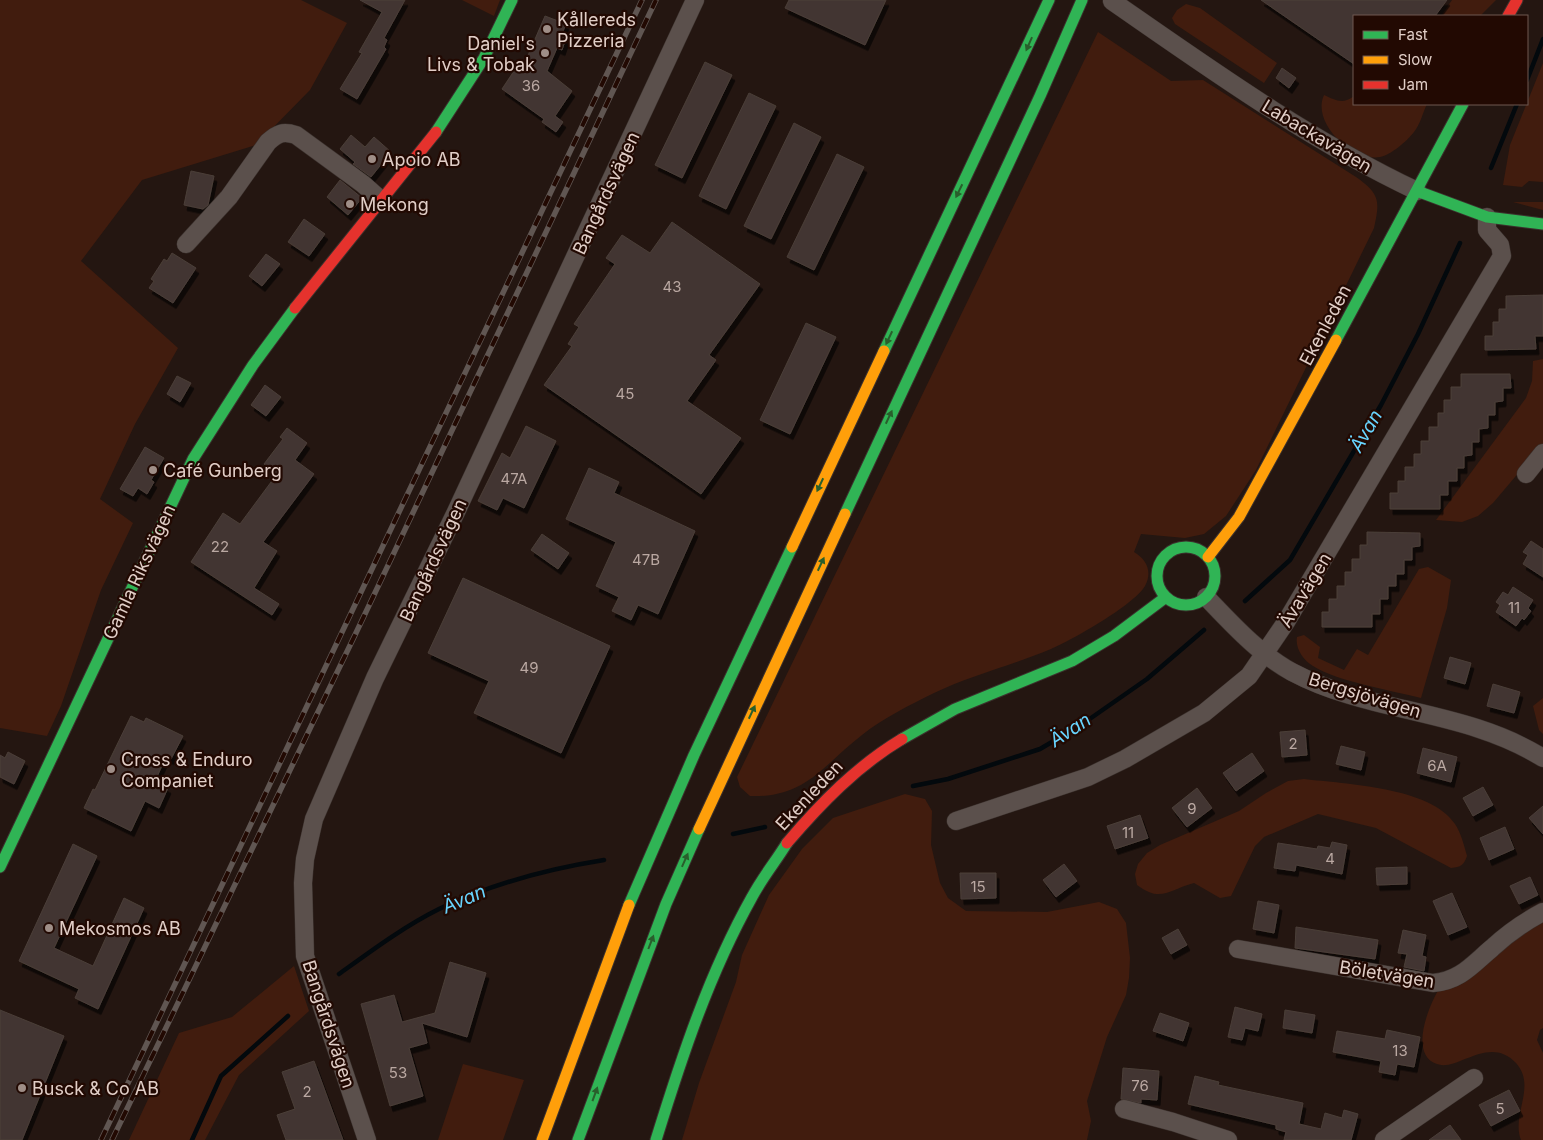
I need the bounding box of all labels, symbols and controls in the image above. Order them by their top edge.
place label: Kållereds Pizzeria [557,9,636,51]
legend [1353,15,1528,105]
marker: Kållereds Pizzeria [541,23,553,35]
text: Fast [1398,25,1428,44]
place label: Daniel's Livs & Tobak [427,33,535,75]
one-way arrow [1024,37,1032,51]
marker: Daniel's Livs & Tobak [539,47,551,59]
text: Slow [1398,50,1432,69]
text: Jam [1398,75,1428,94]
house number: 36 [522,76,540,95]
street label: Labackavägen [1258,95,1376,177]
street label: Bangårdsvägen [568,128,644,258]
place label: Apoio AB [382,149,461,170]
marker: Apoio AB [366,153,378,165]
one-way arrow [955,184,963,198]
place label: Mekong [360,194,429,215]
marker: Mekong [344,198,356,210]
house number: 43 [663,277,681,296]
street label: Ekenleden [1295,281,1355,369]
one-way arrow [885,331,893,345]
house number: 45 [616,384,634,403]
water label: Ävan [1344,406,1387,457]
one-way arrow [885,410,893,424]
place label: Café Gunberg [163,460,282,481]
marker: Café Gunberg [147,464,159,476]
house number: 47A [501,469,527,488]
one-way arrow [816,478,824,492]
street label: Bangårdsvägen [395,495,471,625]
street label: Gamla Riksvägen [99,501,179,643]
house number: 22 [211,537,229,556]
street label: Ävavägen [1274,548,1335,631]
house number: 47B [632,550,660,569]
one-way arrow [817,557,825,571]
house number: 11 [1508,598,1520,617]
house number: 49 [520,658,539,677]
street label: Bergsjövägen [1306,668,1424,722]
one-way arrow [748,704,757,719]
water label: Ävan [1044,708,1095,752]
house number: 2 [1288,734,1298,753]
place label: Cross & Enduro Companiet [121,749,253,791]
street label: Ekenleden [771,755,847,835]
house number: 6A [1427,756,1447,775]
marker: Cross & Enduro Companiet [105,763,117,775]
house number: 9 [1187,799,1197,818]
house number: 11 [1122,823,1134,842]
house number: 4 [1325,849,1335,868]
one-way arrow [682,853,690,867]
house number: 15 [970,877,986,896]
water label: Ävan [438,880,489,919]
place label: Mekosmos AB [59,918,181,939]
marker: Mekosmos AB [43,922,55,934]
one-way arrow [647,934,655,949]
street label: Böletvägen [1338,956,1436,992]
street label: Bangårdsvägen [298,958,360,1090]
house number: 13 [1392,1041,1408,1060]
house number: 53 [389,1063,407,1082]
house number: 76 [1131,1076,1149,1095]
place label: Busck & Co AB [32,1078,159,1099]
marker: Busck & Co AB [16,1082,28,1094]
house number: 2 [302,1082,312,1101]
one-way arrow [591,1086,599,1101]
house number: 5 [1495,1099,1505,1118]

